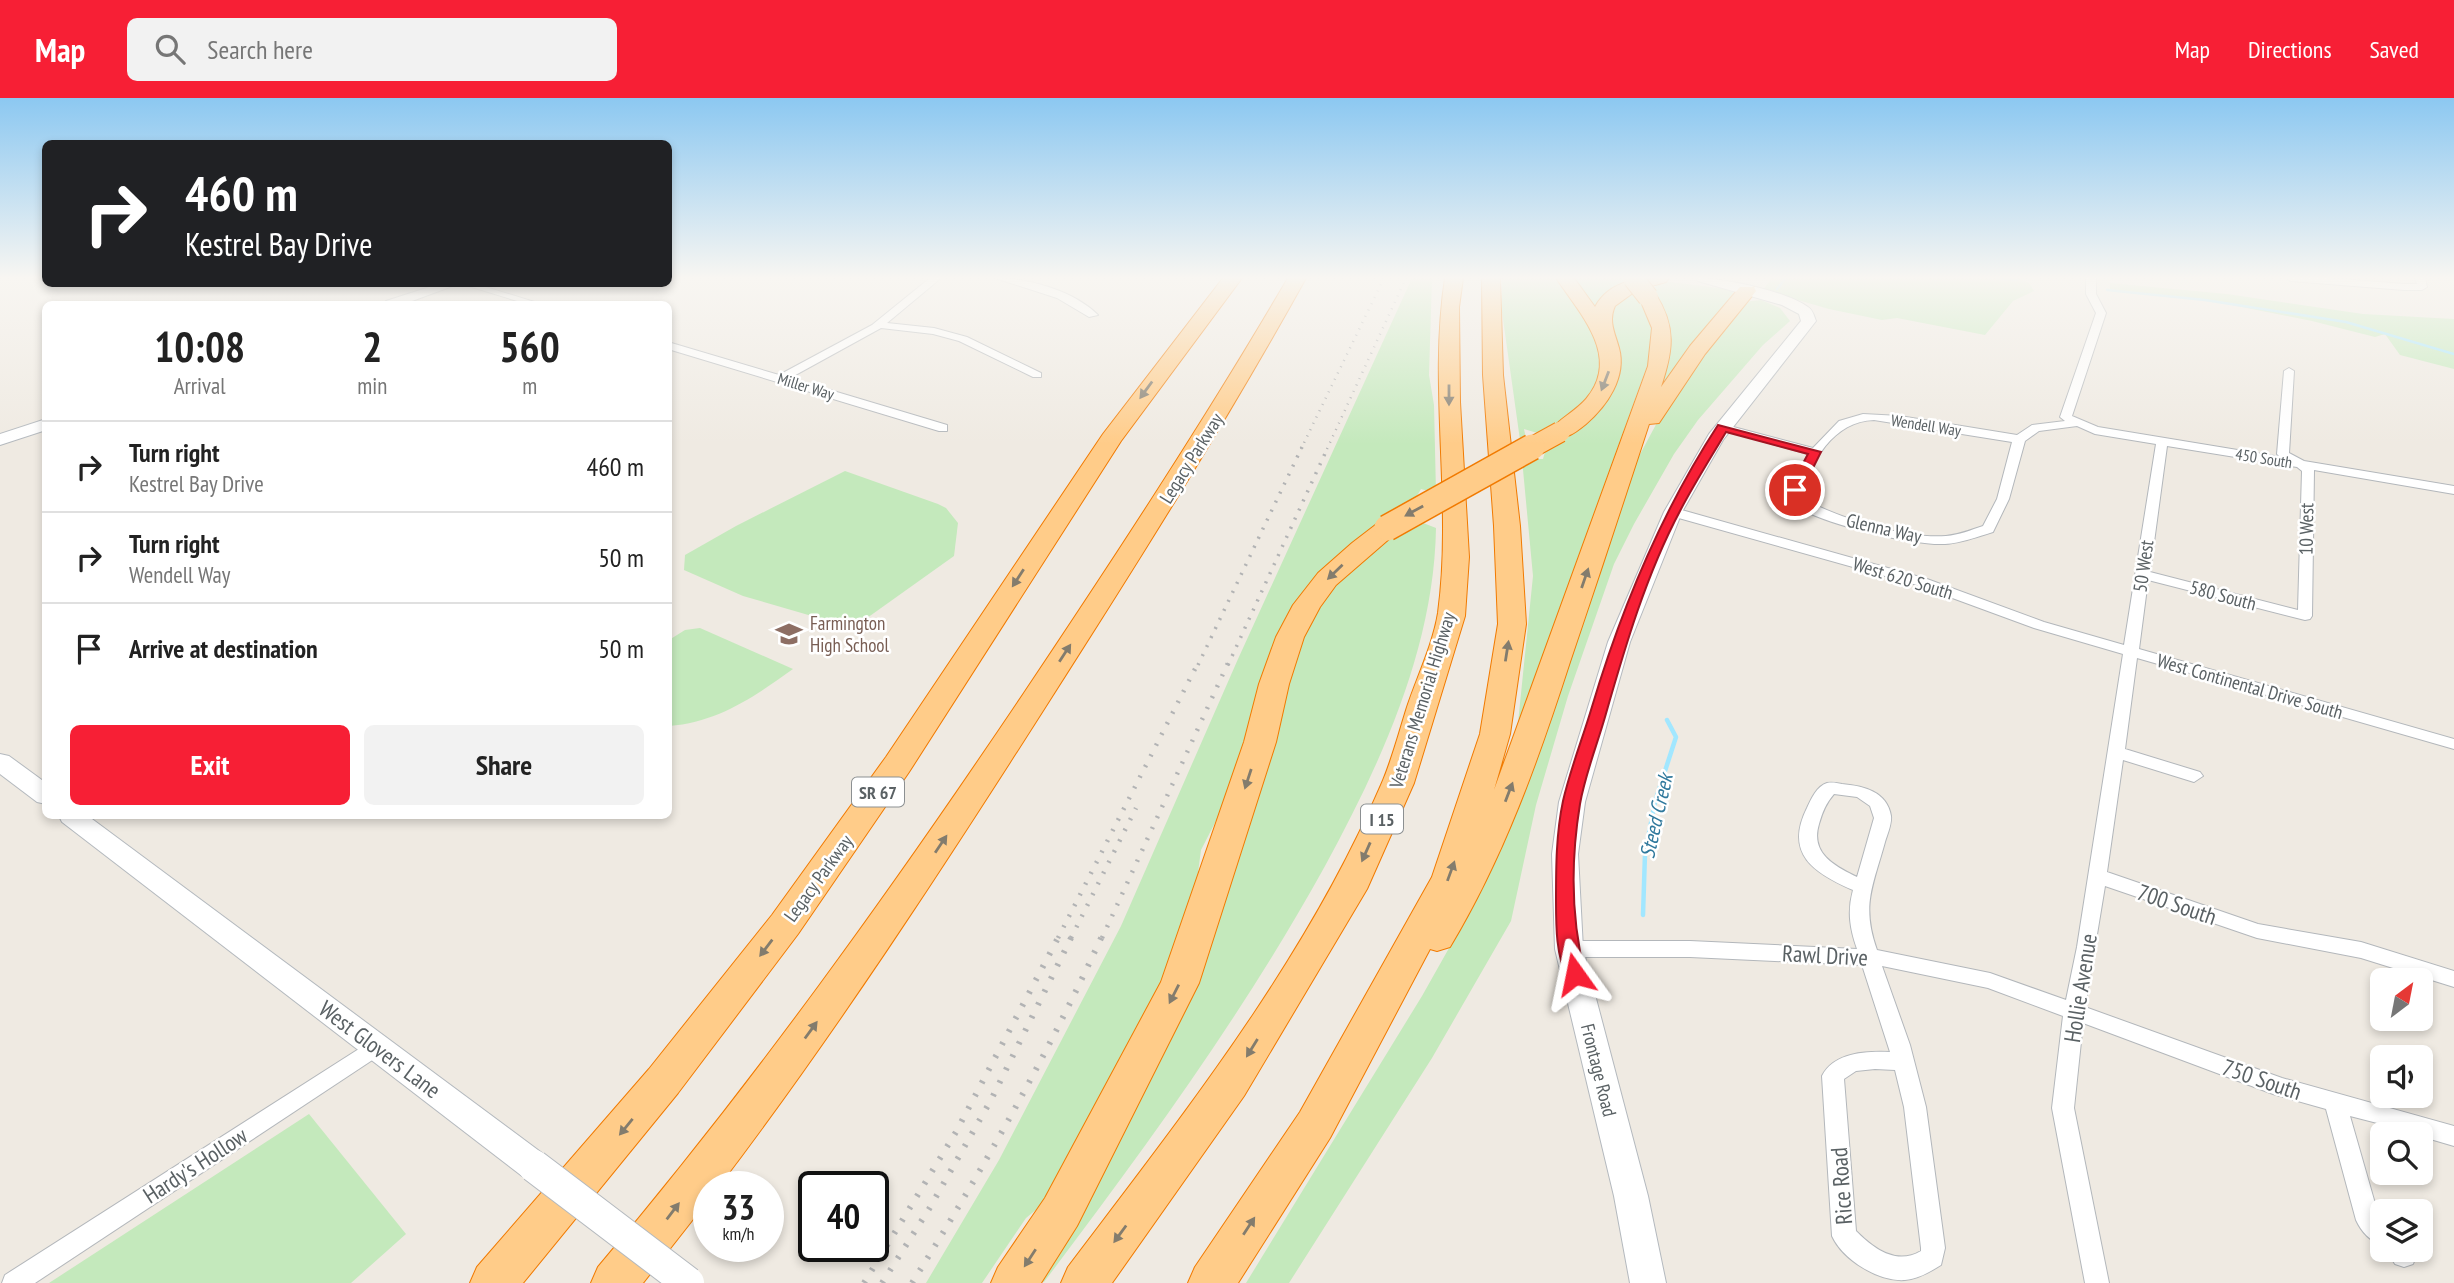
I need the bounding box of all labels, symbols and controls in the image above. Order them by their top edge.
search box [127,18,617,81]
text: Map [35,28,85,71]
icon: search [151,30,189,68]
text: Search here [207,33,313,66]
text: Map [2175,34,2210,65]
text: Directions [2248,34,2332,65]
text: Saved [2370,34,2419,65]
text: 460 m [185,161,298,225]
icon: right [70,168,161,259]
text: Kestrel Bay Drive [185,223,373,265]
text: 10:08 [154,319,245,374]
text: 2 [362,319,382,374]
text: 560 [500,319,560,374]
street label: Miller Way [775,368,837,404]
text: Arrival [174,371,226,400]
text: min [357,371,387,400]
text: m [522,371,537,400]
one-way arrow [1600,371,1611,392]
one-way arrow [1139,381,1153,399]
one-way arrow [1443,384,1455,406]
street label: Legacy Parkway [1154,408,1229,508]
street label: Wendell Way [1890,410,1962,440]
text: Turn right [129,436,220,469]
street label: 450 South [2234,444,2294,472]
icon: right [70,448,108,486]
text: 460 m [586,450,644,483]
pin [1765,460,1825,520]
text: Kestrel Bay Drive [129,469,264,498]
icon: arrive [1776,471,1814,509]
street label: 10 West [2294,502,2318,555]
one-way arrow [1404,506,1424,517]
street label: Glenna Way [1844,508,1925,548]
text: Turn right [129,527,220,560]
street label: 50 West [2127,538,2159,594]
icon: right [70,539,108,577]
text: 50 m [598,541,644,574]
street label: West 620 South [1850,551,1956,605]
text: Wendell Way [129,560,230,589]
one-way arrow [1327,563,1344,579]
one-way arrow [1580,567,1591,588]
one-way arrow [1012,568,1025,588]
street label: 580 South [2187,575,2259,615]
street label: Veterans Memorial Highway [1383,608,1460,792]
place label: Farmington High School [810,611,890,657]
school or university icon: Farmington High School [774,619,804,649]
icon: arrive [70,630,108,668]
text: Arrive at destination [129,632,318,665]
text: 50 m [598,632,644,665]
one-way arrow [1502,640,1513,662]
one-way arrow [1059,644,1072,663]
street label: West Continental Drive South [2154,648,2346,724]
button: Exit [70,725,350,805]
button: Share [364,725,644,805]
one-way arrow [1242,768,1253,789]
water label: Steed Creek [1633,768,1679,861]
road number: SR 67 [852,778,904,806]
one-way arrow [1503,781,1514,802]
road number: I 15 [1361,804,1403,834]
street label: Legacy Parkway [778,829,858,926]
one-way arrow [935,834,948,854]
one-way arrow [1360,842,1372,862]
one-way arrow [1446,860,1457,881]
street label: 700 South [2133,877,2221,931]
street label: Hollie Avenue [2057,931,2103,1045]
position arrow [1538,937,1612,1011]
street label: Rawl Drive [1781,938,1869,972]
one-way arrow [760,939,774,957]
north arrow [2370,968,2432,1031]
map controls [2370,968,2433,1262]
one-way arrow [1169,984,1180,1004]
street label: West Glovers Lane [313,994,447,1104]
one-way arrow [803,1021,817,1039]
street label: Frontage Road [1576,1021,1622,1119]
one-way arrow [1245,1039,1258,1058]
button: sound [2370,1045,2433,1108]
street label: 750 South [2218,1052,2306,1106]
one-way arrow [619,1119,634,1136]
street label: Hardy's Hollow [137,1120,253,1209]
button: search [2370,1122,2433,1185]
street label: Rice Road [1824,1146,1858,1226]
speed limit sign: 40 [798,1171,889,1262]
text: 33 [722,1184,755,1230]
button: layers [2370,1199,2433,1262]
one-way arrow [666,1203,681,1221]
one-way arrow [1242,1216,1255,1236]
text: km/h [723,1222,754,1245]
one-way arrow [1113,1225,1127,1243]
one-way arrow [1024,1248,1037,1268]

